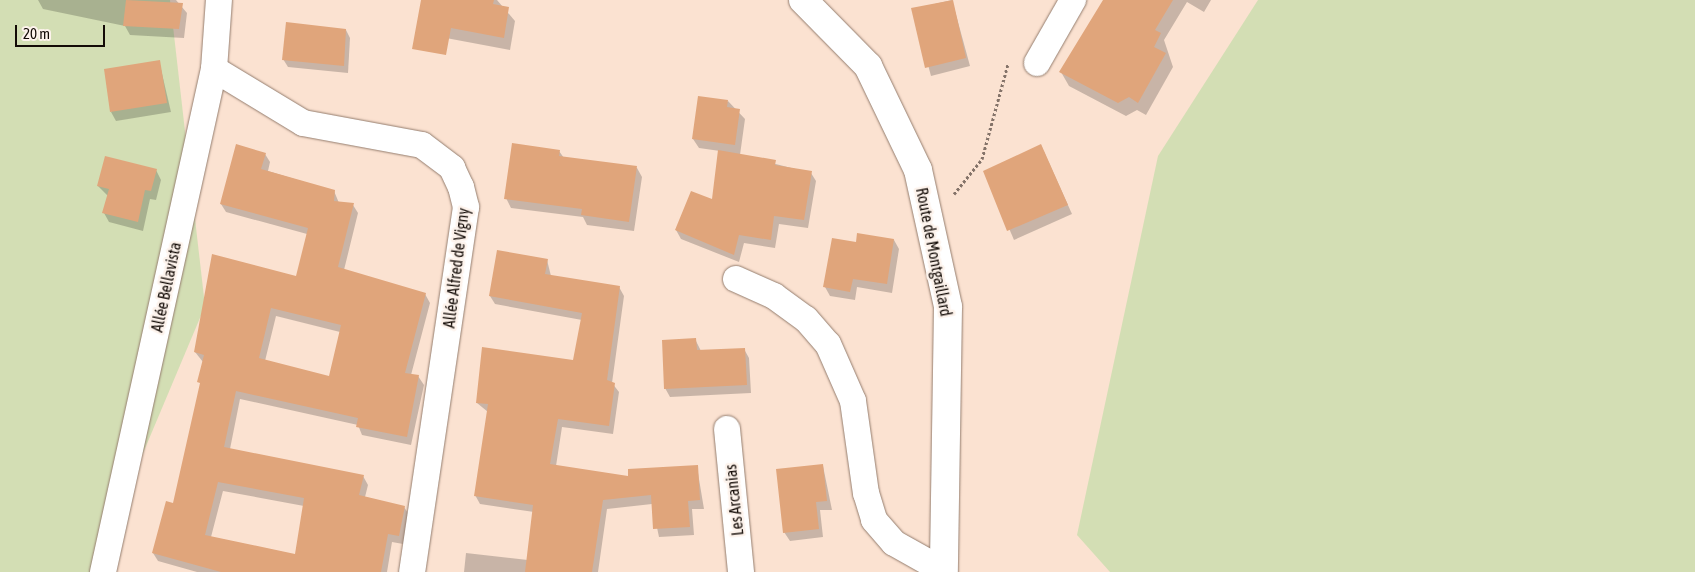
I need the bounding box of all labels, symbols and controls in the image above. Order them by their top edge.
scale bar [18,15,108,47]
text: 20 m [23,25,50,42]
street label: Route de Montgaillard [912,186,956,318]
street label: Allée Alfred de Vigny [439,207,473,329]
street label: Allée Bellavista [147,240,185,334]
street label: Les Arcanias [721,463,747,537]

